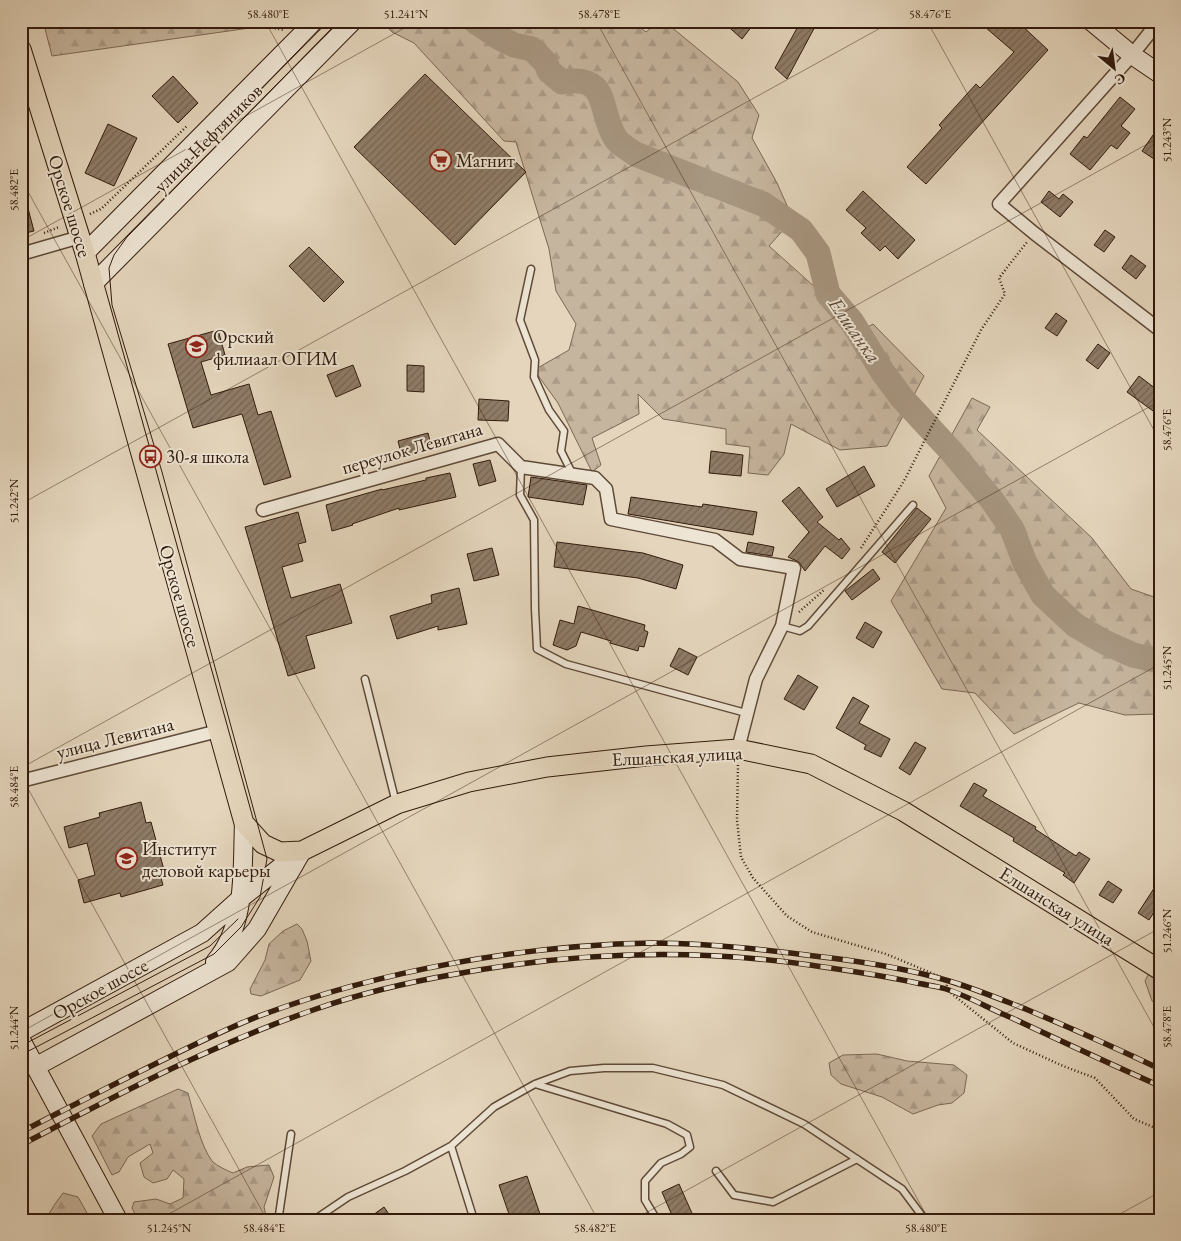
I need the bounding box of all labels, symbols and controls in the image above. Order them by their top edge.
text: 58.480°E [247,6,289,22]
text: 51.241°N [384,6,429,22]
text: 58.478°E [578,6,620,22]
text: 58.476°E [909,6,951,22]
north arrow [1088,42,1138,92]
text: С [1112,69,1129,90]
street label: улица Нефтяников [148,78,268,198]
text: 51.243°N [1159,117,1175,162]
supermarket icon: Магнит [428,148,452,172]
place label: Магнит [456,148,515,173]
street label: Орское шоссе [43,152,97,260]
text: 58.482°E [6,169,22,211]
water label: Елшанка [822,291,887,368]
place label: Орский филиаал ОГИМ [213,324,338,371]
school or university icon: Орский филиаал ОГИМ [185,335,209,359]
text: 58.476°E [1159,409,1175,451]
street label: переулок Левитана [339,416,486,480]
bus stop icon: 30-я школа [138,444,162,468]
place label: 30-я школа [166,444,250,469]
text: 51.242°N [6,478,22,523]
street label: Орское шоссе [153,542,207,650]
text: 51.245°N [1159,645,1175,690]
street label: улица Левитана [54,711,177,765]
street label: Елшанская улица [611,740,743,772]
text: 58.484°E [6,766,22,808]
place label: Институт деловой карьеры [142,836,271,883]
school or university icon: Институт деловой карьеры [114,847,138,871]
street label: Елшанская улица [995,861,1120,952]
text: 51.246°N [1159,908,1175,953]
street label: Орское шоссе [48,952,152,1026]
text: 51.244°N [6,1005,22,1050]
text: 58.478°E [1159,1006,1175,1048]
text: 51.245°N [147,1220,192,1236]
text: 58.484°E [243,1220,285,1236]
text: 58.482°E [574,1220,616,1236]
text: 58.480°E [905,1220,947,1236]

